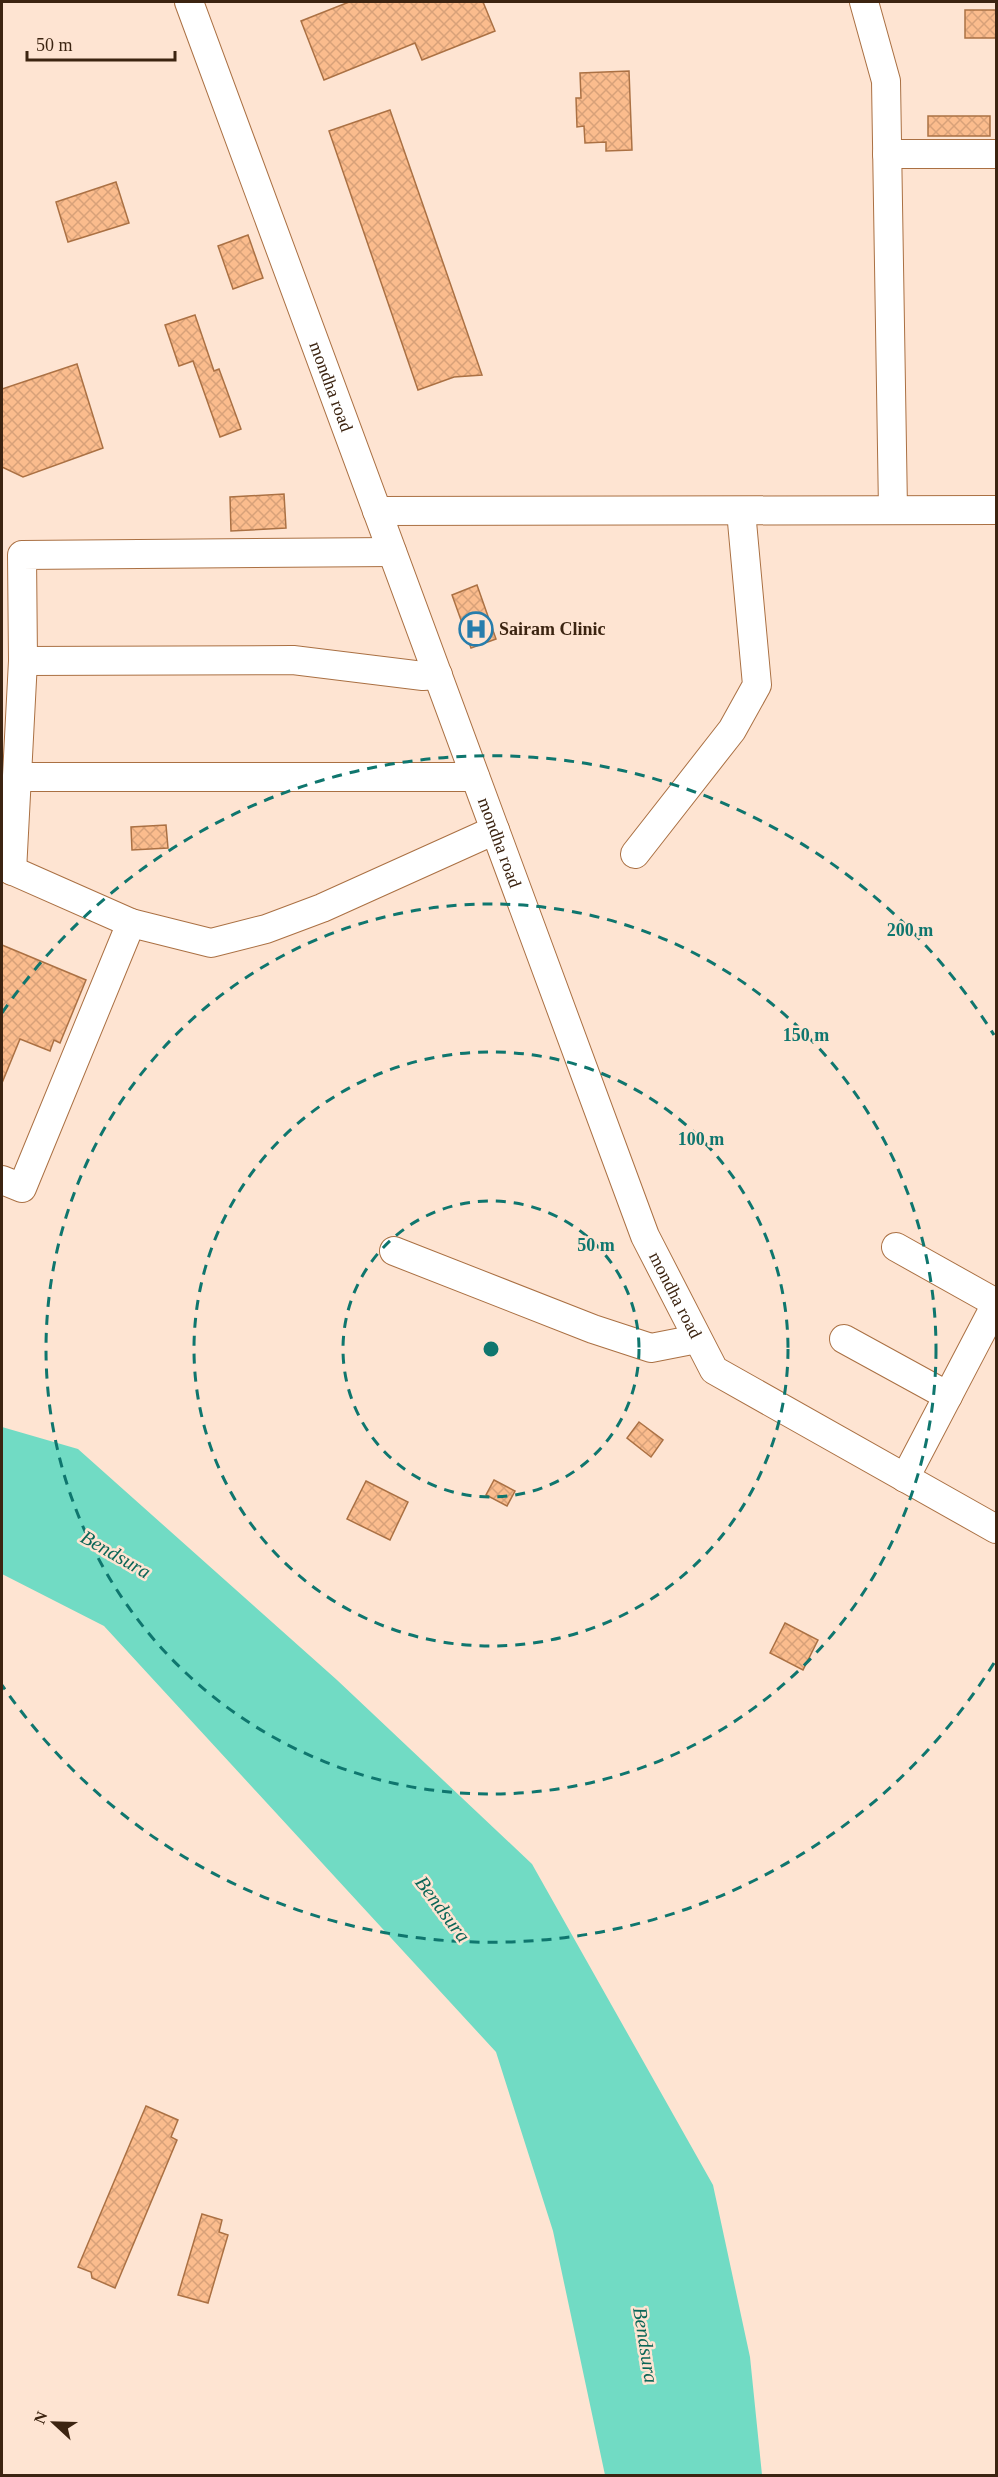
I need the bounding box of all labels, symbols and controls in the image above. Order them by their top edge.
scale bar [27,24,176,62]
text: 50 m [36,35,73,55]
street label: mondha road [305,339,357,434]
hospital icon: Sairam Clinic [458,611,494,647]
place label: Sairam Clinic [499,619,606,639]
street label: mondha road [474,795,525,890]
text: 200 m [887,920,933,940]
text: 150 m [783,1025,829,1045]
text: 100 m [678,1129,724,1149]
text: 50 m [577,1235,615,1255]
street label: mondha road [645,1248,706,1342]
centre of rings [481,1339,501,1359]
water label: Bendsura [77,1525,155,1583]
water label: Bendsura [411,1872,475,1946]
water label: Bendsura [629,2305,663,2385]
north arrow [24,2393,84,2453]
text: N [31,2409,51,2426]

